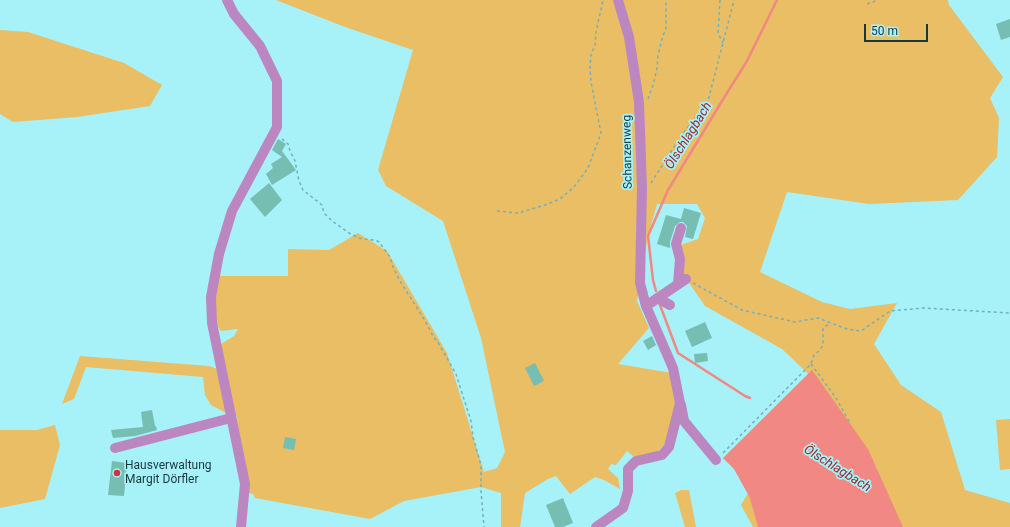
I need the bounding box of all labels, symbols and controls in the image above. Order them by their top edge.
scale bar [866,16,930,42]
text: 50 m [871,24,898,38]
water label: Ölschlagbach [662,100,716,172]
street label: Schanzenweg [620,115,636,189]
water label: Ölschlagbach [801,442,873,496]
place label: Hausverwaltung Margit Dörfler [125,459,212,487]
marker: Hausverwaltung Margit Dörfler [112,468,122,478]

